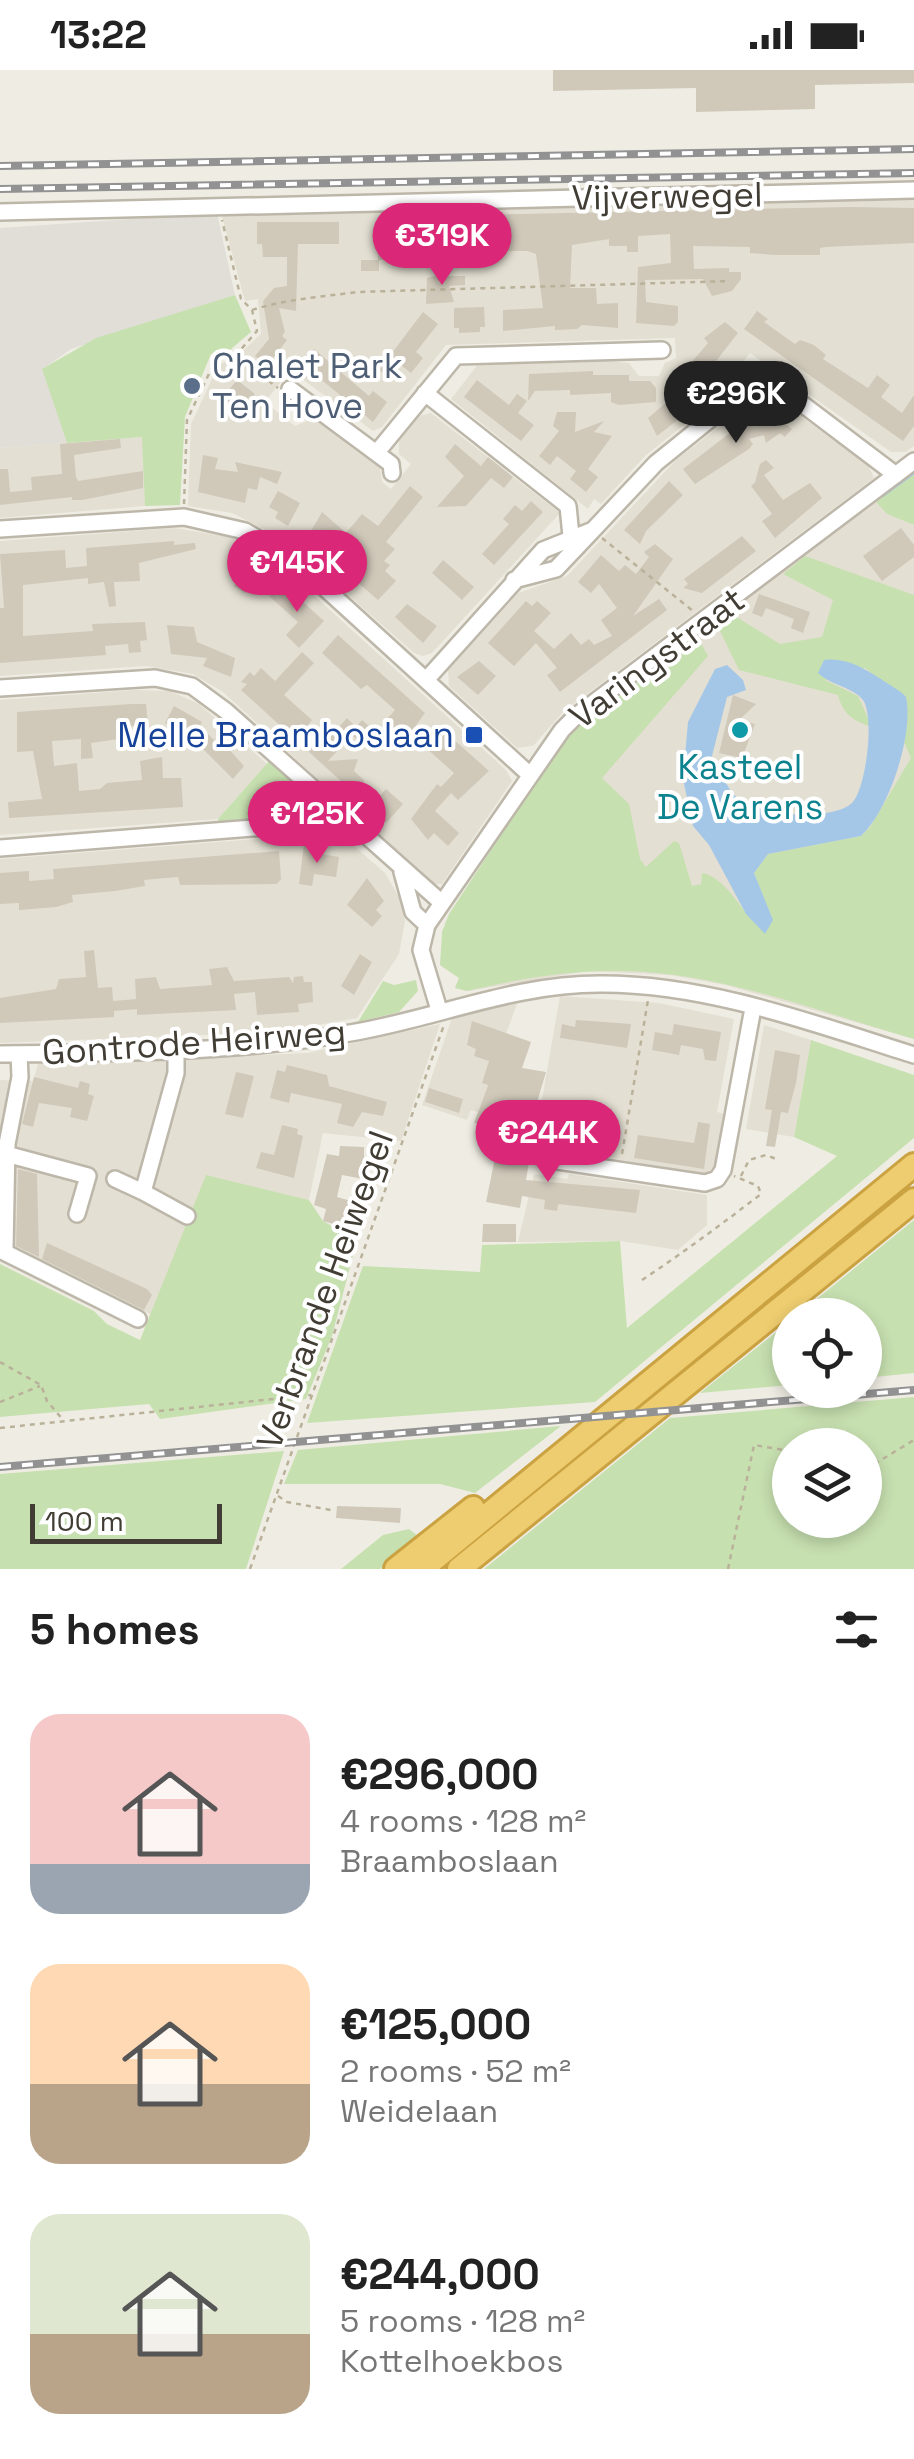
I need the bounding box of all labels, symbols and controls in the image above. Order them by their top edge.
text: 13:22 [50,11,147,59]
street label: Vijverwegel [571,172,763,220]
pin: €319K [372,203,512,288]
text: €319K [395,215,489,255]
place label: Chalet Park Ten Hove [212,344,403,428]
pin: €296K [666,361,806,446]
text: €296K [686,373,786,413]
marker: Chalet Park Ten Hove [181,375,203,397]
pin: €145K [227,530,367,615]
text: €145K [249,542,345,582]
street label: Varingstraat [561,578,753,738]
place label: Melle Braamboslaan [117,713,454,757]
marker: Kasteel De Varens [729,719,751,741]
marker: Melle Braamboslaan [463,724,485,746]
place label: Kasteel De Varens [657,745,823,829]
pin: €125K [247,781,387,866]
text: €125K [270,793,364,833]
street label: Gontrode Heirweg [41,1009,347,1075]
pin: €244K [478,1100,618,1185]
text: €244K [498,1112,598,1152]
street label: Verbrande Heiwegel [247,1125,403,1455]
map controls [772,1298,882,1538]
button: locate [772,1298,882,1408]
button: layers [772,1428,882,1538]
scale bar [30,1499,222,1544]
text: 100 m [45,1503,124,1539]
icon: filters [829,1602,884,1657]
text: 5 homes [30,1603,200,1656]
text: €296,000 [340,1748,539,1801]
icon: home [110,1754,230,1874]
text: 4 rooms · 128 m² [340,1801,586,1841]
text: Braamboslaan [340,1841,559,1881]
text: €125,000 [340,1998,531,2051]
icon: home [110,2004,230,2124]
text: 2 rooms · 52 m² [340,2051,571,2091]
text: Weidelaan [340,2091,498,2131]
text: €244,000 [340,2248,540,2301]
icon: home [110,2254,230,2374]
text: 5 rooms · 128 m² [340,2301,585,2341]
text: Kottelhoekbos [340,2341,563,2381]

